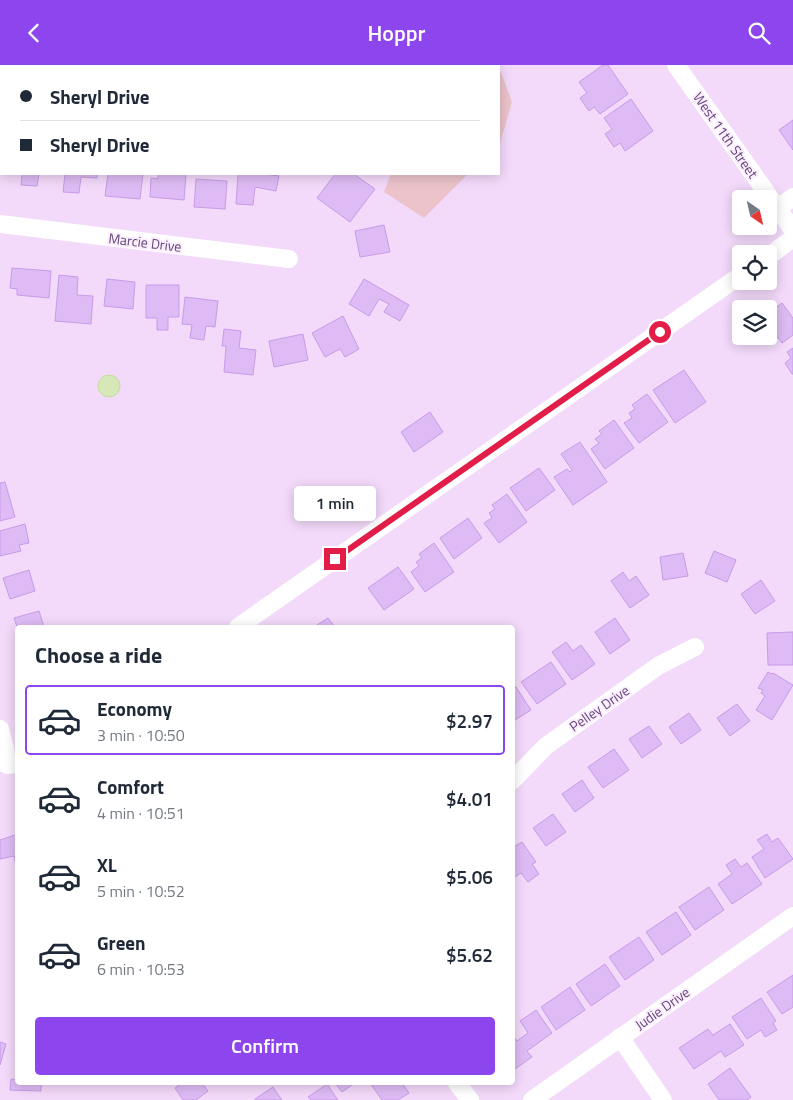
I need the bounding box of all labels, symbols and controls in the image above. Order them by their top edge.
text: Hoppr [368,16,425,50]
icon: back [20,19,48,47]
icon: search [745,19,773,47]
text: Sheryl Drive [50,82,150,111]
street label: West 11th Street [688,88,764,182]
text: Sheryl Drive [50,130,150,159]
north arrow [732,190,778,235]
map controls [732,190,777,345]
street label: Marcie Drive [107,227,183,257]
button: locate [732,245,777,290]
button: layers [732,300,777,345]
route start [649,321,671,343]
callout: 1 min [294,487,376,521]
text: 1 min [316,491,354,515]
route end [324,548,346,570]
text: Choose a ride [35,638,162,672]
street label: Pelley Drive [565,680,633,736]
text: Economy [97,694,172,723]
icon: car [37,698,82,743]
text: $2.97 [446,706,493,735]
text: 3 min · 10:50 [97,723,185,747]
text: Comfort [97,772,164,801]
icon: car [37,776,82,821]
text: $4.01 [446,784,493,813]
text: 4 min · 10:51 [97,801,185,825]
text: XL [97,850,117,879]
icon: car [37,854,82,899]
text: $5.06 [446,862,493,891]
text: 5 min · 10:52 [97,879,185,903]
text: Green [97,928,146,957]
icon: car [37,932,82,977]
text: $5.62 [446,940,493,969]
text: 6 min · 10:53 [97,957,185,981]
street label: Judie Drive [630,981,694,1035]
button: Confirm [35,1017,495,1075]

